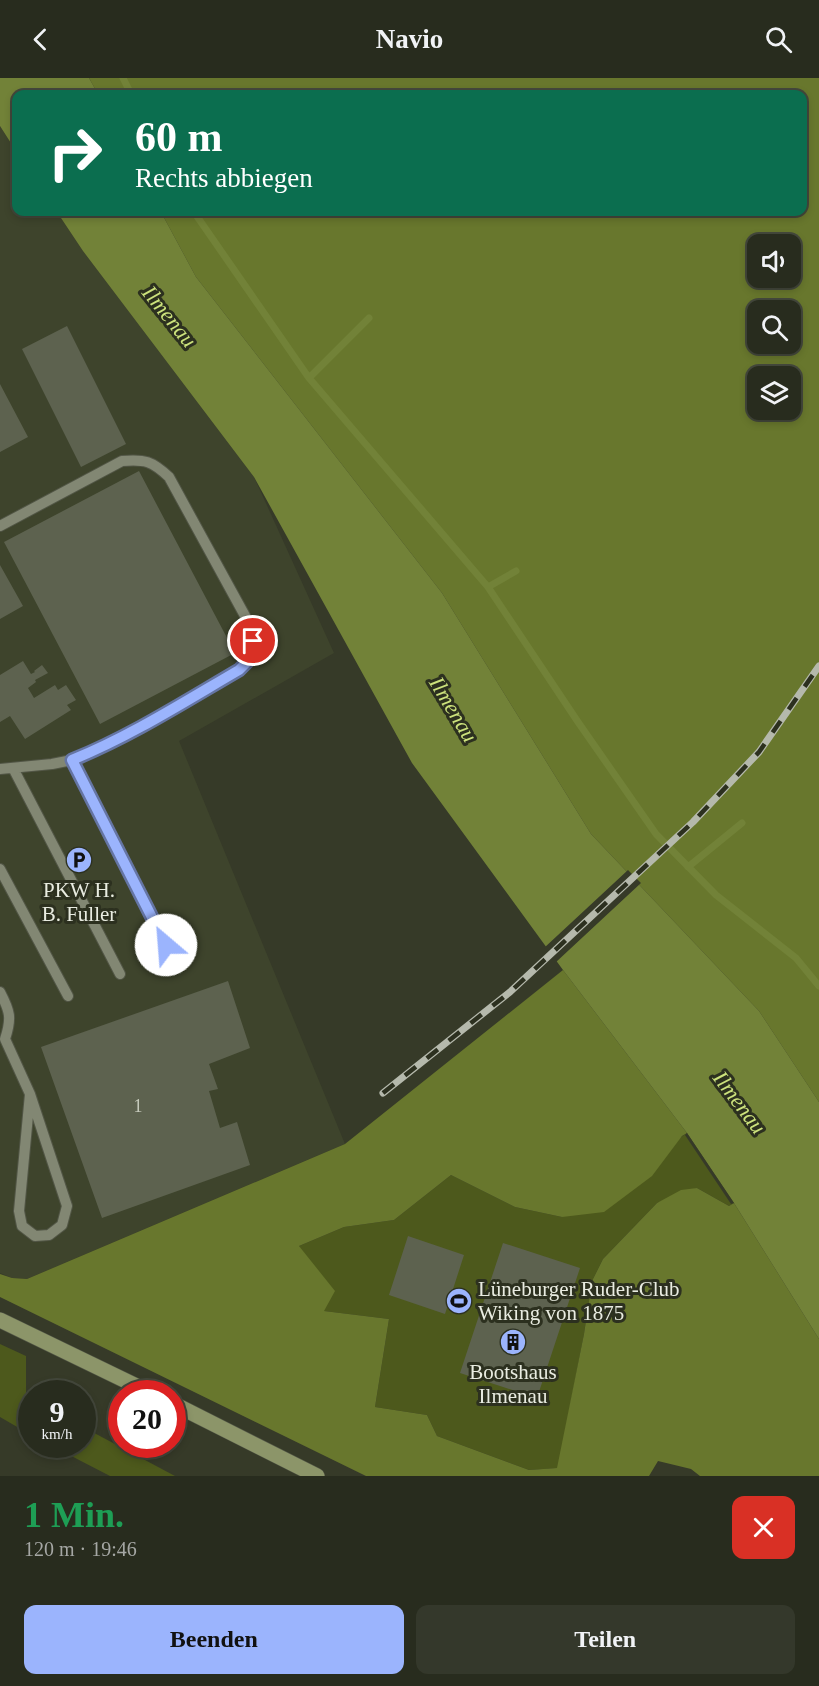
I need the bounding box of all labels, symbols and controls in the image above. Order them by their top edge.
icon: back [24,23,57,56]
icon: search [762,23,795,56]
text: Navio [376,24,443,54]
icon: right [36,114,114,192]
text: 60 m [135,114,223,160]
text: Rechts abbiegen [135,163,313,193]
map controls [747,234,801,420]
button: sound [747,234,801,288]
water label: Ilmenau [137,280,202,352]
button: search [747,300,801,354]
button: layers [747,366,801,420]
pin [227,615,278,666]
icon: arrive [236,624,269,657]
water label: Ilmenau [424,671,483,747]
parking icon: PKW H. B. Fuller [64,845,94,875]
place label: PKW H. B. Fuller [42,878,116,926]
position arrow [134,913,198,977]
water label: Ilmenau [707,1065,771,1139]
house number: 1 [134,1096,143,1116]
place label: Lüneburger Ruder-Club Wiking von 1875 [478,1277,680,1325]
sports icon: Lüneburger Ruder-Club Wiking von 1875 [444,1286,474,1316]
building icon: Bootshaus Ilmenau [498,1327,528,1357]
place label: Bootshaus Ilmenau [469,1360,557,1408]
speed limit sign: 20 [108,1380,186,1458]
text: 9 [50,1395,65,1428]
text: km/h [42,1426,72,1442]
text: 1 Min. [24,1495,124,1535]
button: close [732,1496,795,1559]
text: 120 m · 19:46 [24,1538,137,1560]
button: Beenden [24,1605,404,1674]
button: Teilen [416,1605,795,1674]

